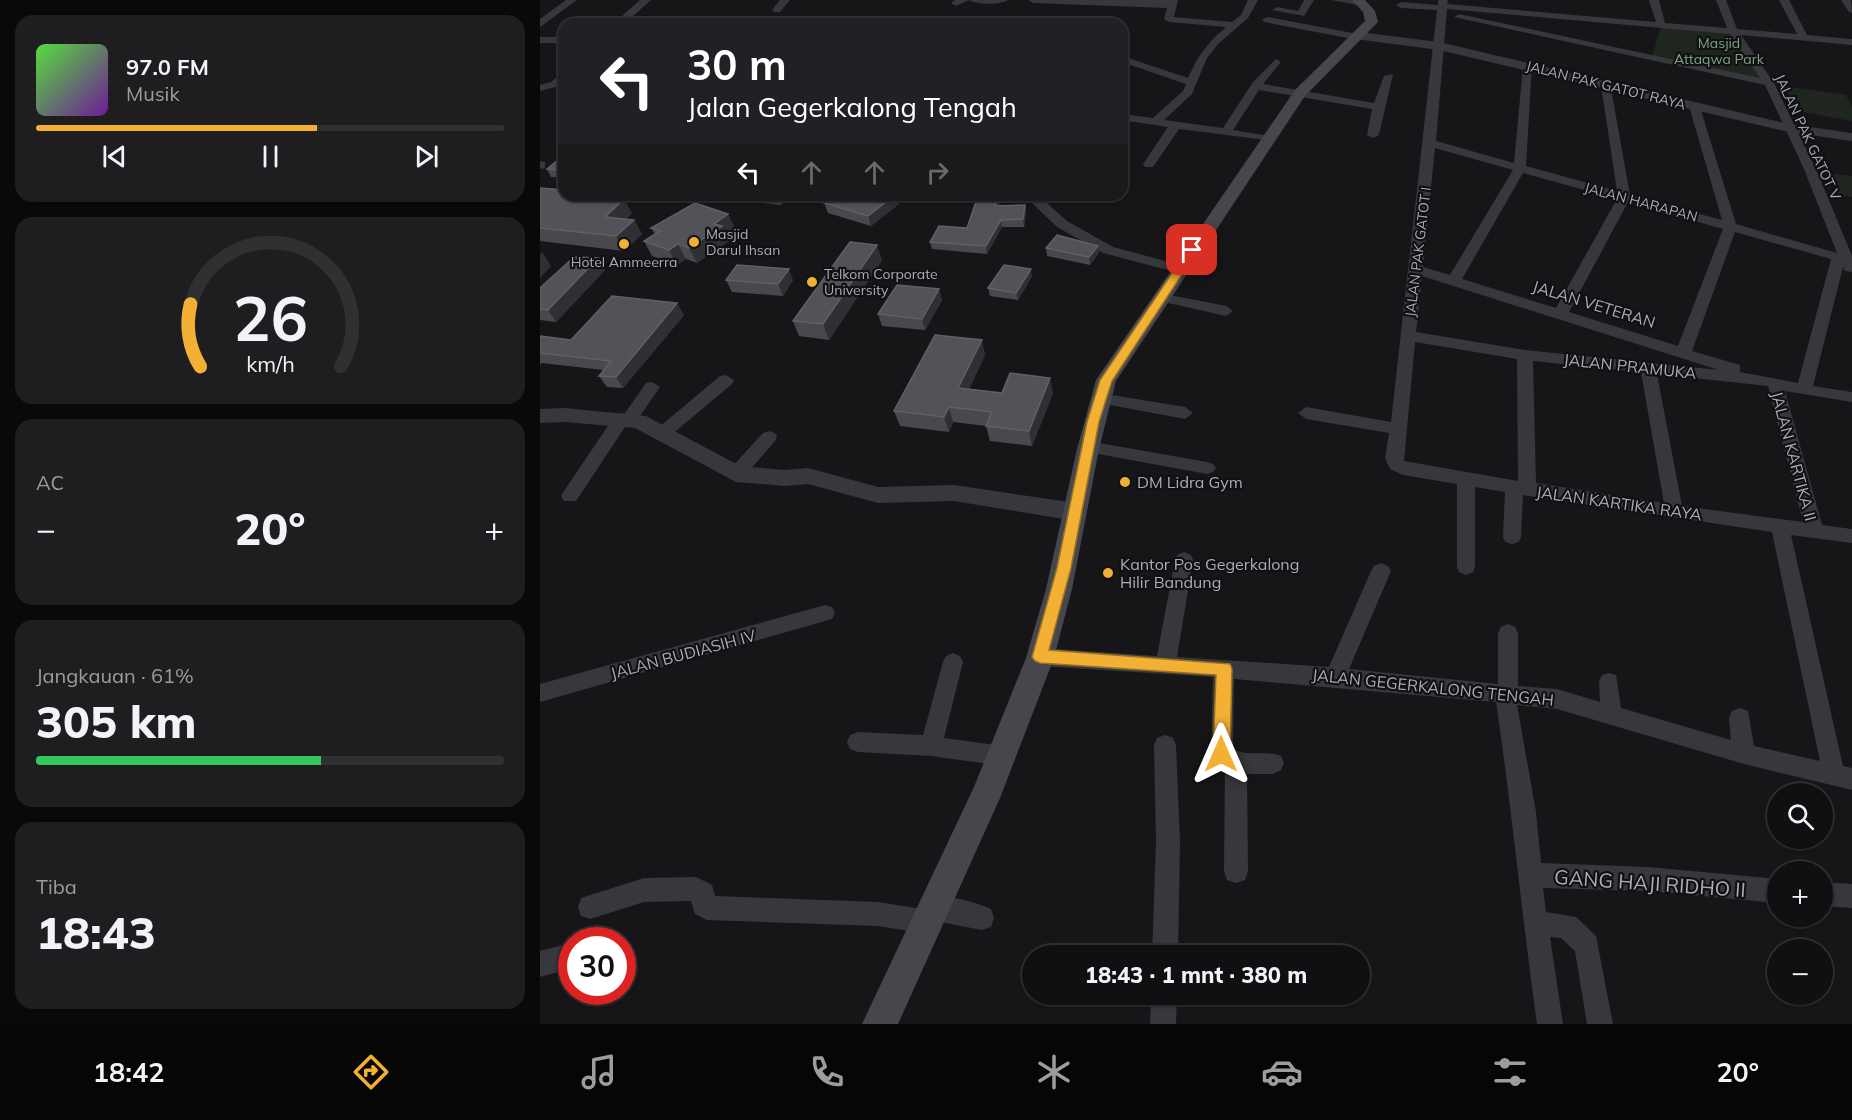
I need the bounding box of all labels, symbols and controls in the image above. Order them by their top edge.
park label: Masjid Attaqwa Park [1674,34,1765,68]
text: 30 m [687,38,787,91]
icon: left [588,42,666,120]
text: 97.0 FM [126,53,209,81]
street label: JALAN PAK GATOT RAYA [1524,56,1688,114]
street label: JALAN PAK GATOT V [1771,71,1845,203]
text: Musik [126,81,180,106]
text: Jalan Gegerkalong Tengah [687,90,1017,124]
icon: previous [98,140,131,173]
icon: pause [254,140,287,173]
icon: next [410,140,443,173]
icon: left [732,156,765,189]
icon: ahead [795,156,828,189]
icon: ahead [858,156,891,189]
icon: right [921,156,954,189]
street label: JALAN HARAPAN [1582,178,1700,226]
street label: JALAN PAK GATOT I [1401,186,1435,318]
pin [1166,224,1217,275]
place label: Masjid Darul Ihsan [706,225,780,259]
icon: arrive [1175,233,1208,266]
marker: Masjid Darul Ihsan [687,235,701,249]
marker: Hotel Ammeerra [617,237,631,251]
place label: Hotel Ammeerra [571,253,677,271]
place label: Telkom Corporate University [824,265,938,299]
marker: Telkom Corporate University [805,275,819,289]
street label: JALAN VETERAN [1530,276,1658,332]
text: 26 [233,278,307,357]
street label: JALAN PRAMUKA [1563,349,1698,383]
text: km/h [246,351,294,378]
street label: JALAN KARTIKA II [1767,389,1821,523]
text: AC [36,470,64,495]
place label: DM Lidra Gym [1137,472,1243,492]
marker: DM Lidra Gym [1118,475,1132,489]
street label: JALAN KARTIKA RAYA [1535,481,1703,525]
text: 20° [234,500,306,556]
text: − [36,508,56,549]
text: + [484,508,504,549]
place label: Kantor Pos Gegerkalong Hilir Bandung [1120,554,1299,592]
marker: Kantor Pos Gegerkalong Hilir Bandung [1101,566,1115,580]
street label: JALAN BUDIASIH IV [608,625,759,683]
text: Jangkauan · 61% [36,663,194,688]
street label: JALAN GEGERKALONG TENGAH [1311,664,1555,710]
text: 305 km [36,693,197,749]
position arrow [1189,722,1253,786]
map controls [1767,783,1833,1005]
button: search [1767,783,1833,849]
button: + [1767,861,1833,927]
street label: GANG HAJI RIDHO II [1553,864,1747,902]
text: Tiba [36,874,77,899]
text: 18:43 [36,904,156,960]
speed limit sign: 30 [558,927,636,1005]
button: − [1767,939,1833,1005]
text: 18:43 · 1 mnt · 380 m [1085,961,1307,989]
icon: directions [350,1051,392,1093]
icon: music [578,1051,620,1093]
icon: phone [806,1051,848,1093]
icon: climate [1033,1051,1075,1093]
icon: car [1261,1051,1303,1093]
icon: filters [1489,1051,1531,1093]
text: 18:42 [93,1055,164,1089]
text: 20° [1716,1055,1759,1089]

